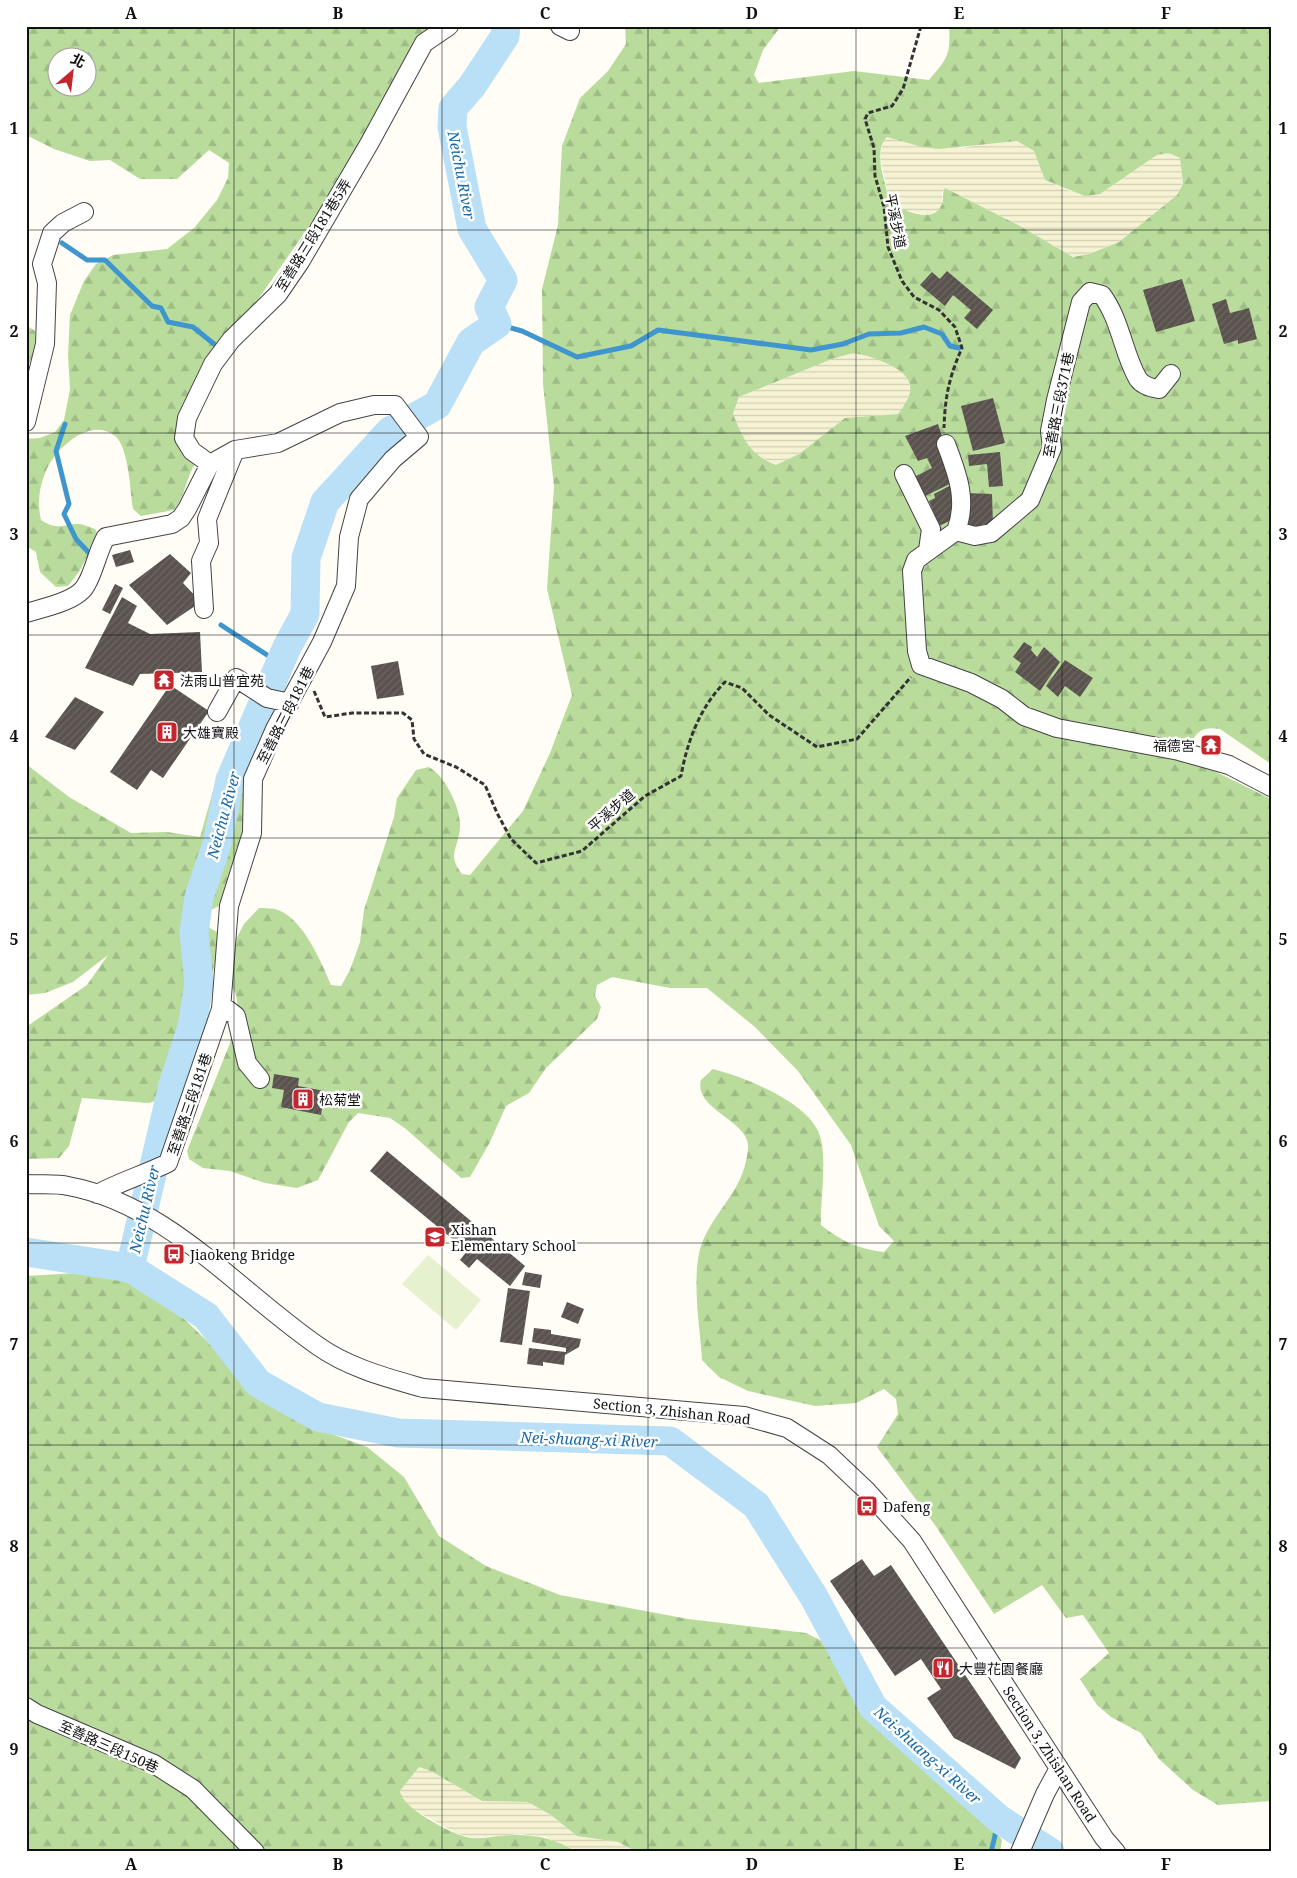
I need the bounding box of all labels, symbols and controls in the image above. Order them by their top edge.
text: A [125,2,138,24]
text: B [333,2,344,24]
text: C [540,2,551,24]
text: D [746,2,758,24]
text: E [954,2,964,24]
text: F [1161,2,1171,24]
north arrow [48,48,98,98]
text: 北 [68,48,89,72]
text: 1 [9,117,19,139]
text: 1 [1278,117,1288,139]
water label: Neichu River [443,128,481,222]
street label: 至善路三段181巷5弄 [271,175,355,295]
street label: 平溪步道 [881,192,911,250]
text: 2 [9,320,19,342]
text: 2 [1278,320,1288,342]
street label: 至善路三段371巷 [1038,350,1078,460]
text: 3 [9,523,19,545]
text: 3 [1278,523,1288,545]
street label: 至善路三段181巷 [252,663,318,767]
temple icon: 法雨山普宜苑 [152,668,176,692]
place label: 法雨山普宜苑 [180,671,264,690]
building icon: 大雄寶殿 [155,720,179,744]
place label: 大雄寶殿 [183,723,239,742]
text: 4 [9,725,19,747]
text: 4 [1278,725,1288,747]
temple icon: 福德宮 [1199,733,1223,757]
place label: 福德宮 [1153,736,1195,755]
water label: Neichu River [201,768,245,862]
street label: 平溪步道 [584,784,638,836]
text: 5 [9,928,19,950]
text: 5 [1278,928,1288,950]
street label: 至善路三段181巷 [163,1050,215,1158]
building icon: 松菊堂 [291,1087,315,1111]
place label: 松菊堂 [319,1090,361,1109]
text: 6 [9,1130,19,1152]
text: 6 [1278,1130,1288,1152]
water label: Neichu River [124,1162,164,1256]
place label: Xishan Elementary School [451,1220,577,1255]
school or university icon: Xishan Elementary School [423,1225,447,1249]
bus stop icon: Jiaokeng Bridge [162,1242,186,1266]
place label: Jiaokeng Bridge [189,1245,295,1264]
text: 7 [9,1333,19,1355]
text: 7 [1278,1333,1288,1355]
street label: Section 3, Zhishan Road [592,1393,752,1429]
water label: Nei-shuang-xi River [519,1427,659,1451]
bus stop icon: Dafeng [855,1494,879,1518]
place label: Dafeng [883,1497,931,1516]
text: 8 [9,1535,19,1557]
text: 8 [1278,1535,1288,1557]
restaurant icon: 大豐花園餐廳 [931,1656,955,1680]
place label: 大豐花園餐廳 [959,1659,1043,1678]
street label: Section 3, Zhishan Road [999,1682,1101,1826]
water label: Nei-shuang-xi River [870,1701,986,1809]
street label: 至善路三段150巷 [56,1715,162,1777]
text: 9 [9,1738,19,1760]
text: 9 [1278,1738,1288,1760]
text: A [125,1853,138,1875]
text: B [333,1853,344,1875]
text: C [540,1853,551,1875]
text: D [746,1853,758,1875]
text: E [954,1853,964,1875]
text: F [1161,1853,1171,1875]

